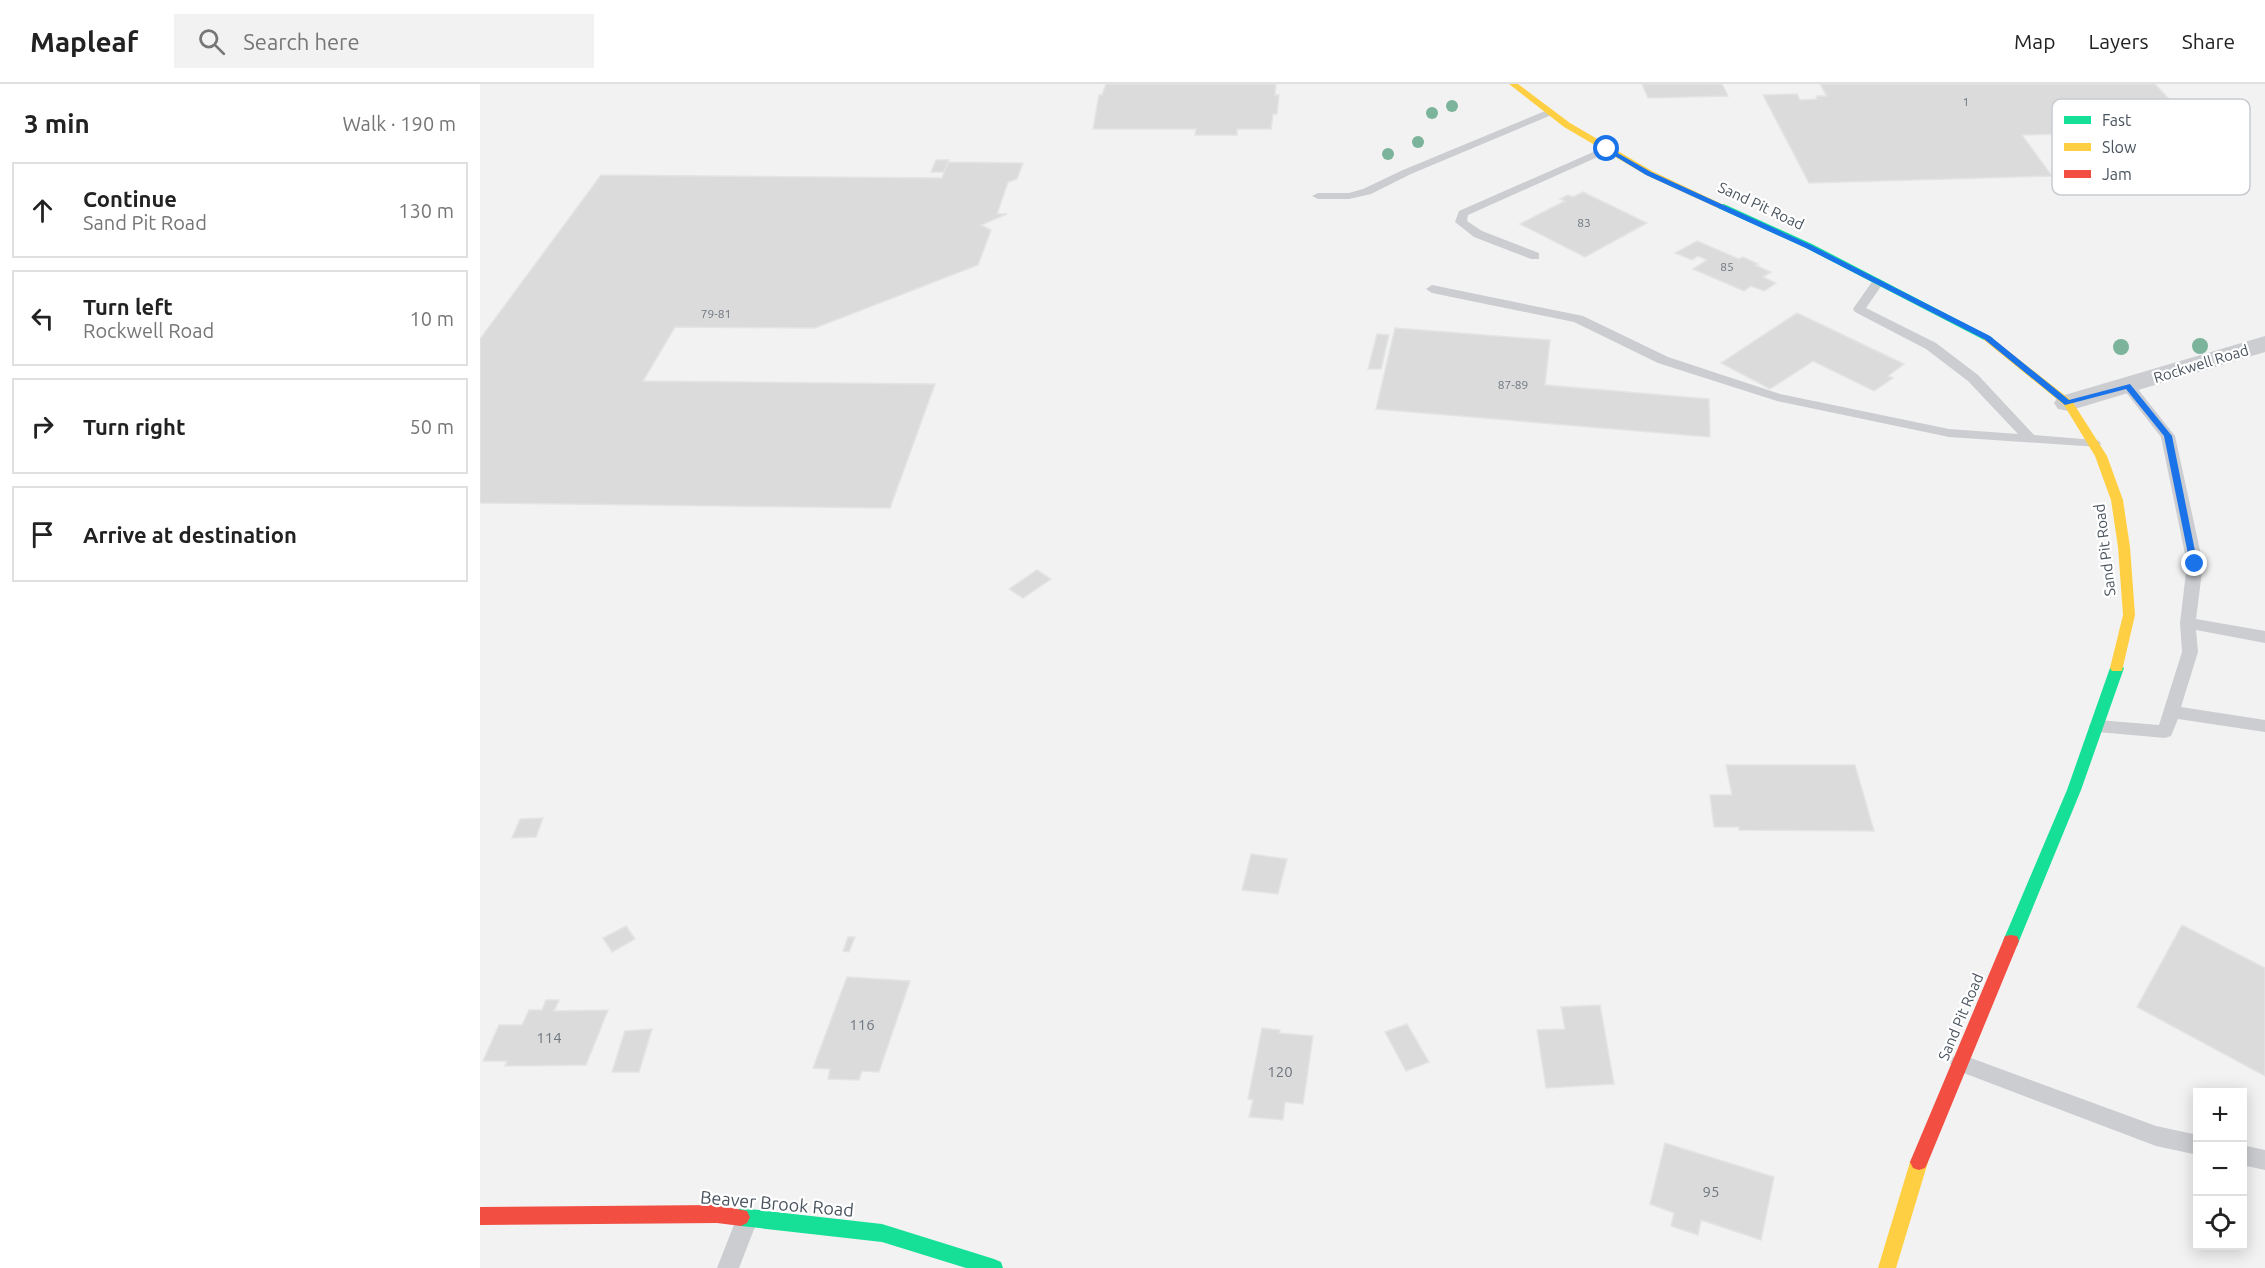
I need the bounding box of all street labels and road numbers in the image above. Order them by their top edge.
street label: Sand Pit Road [1716,178,1807,233]
street label: Rockwell Road [2151,341,2250,386]
street label: Sand Pit Road [2090,503,2119,597]
street label: Sand Pit Road [1935,971,1987,1063]
street label: Beaver Brook Road [699,1186,855,1220]

